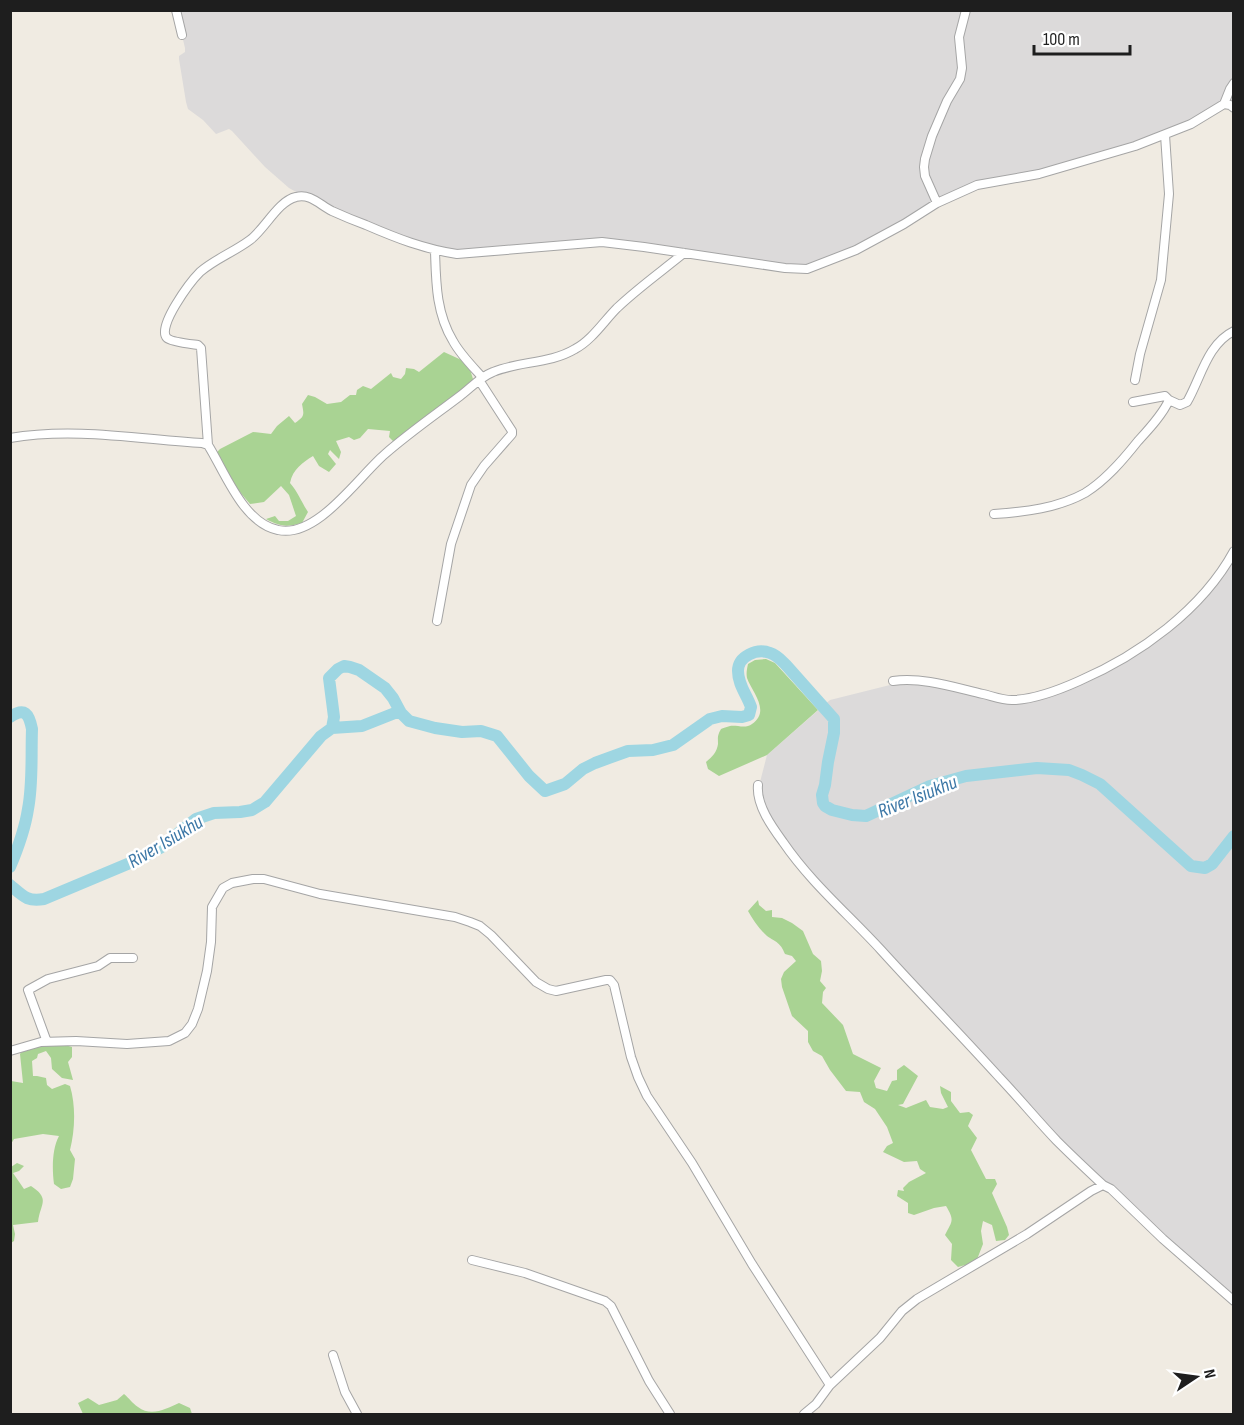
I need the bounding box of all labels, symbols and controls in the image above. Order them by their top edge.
scale bar [1034,18,1130,56]
text: 100 m [1043,29,1080,50]
water label: River Isiukhu [874,770,961,824]
water label: River Isiukhu [124,810,208,874]
north arrow [1166,1347,1226,1407]
text: N [1199,1368,1219,1380]

